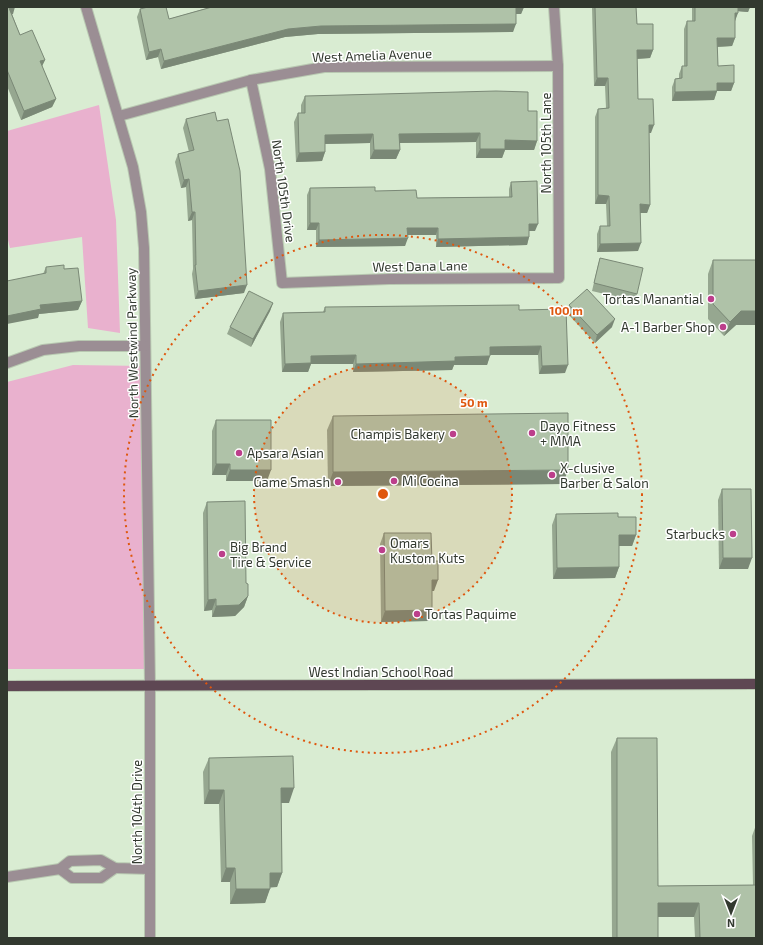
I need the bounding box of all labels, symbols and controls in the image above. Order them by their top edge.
street label: West Amelia Avenue [312,45,432,65]
street label: North 105th Lane [538,93,554,193]
street label: North 105th Drive [269,139,299,243]
street label: West Dana Lane [372,257,468,275]
street label: North Westwind Parkway [123,267,141,419]
place label: Tortas Manantial [603,291,703,307]
marker: Tortas Manantial [706,294,716,304]
text: 100 m [549,303,583,317]
place label: A-1 Barber Shop [621,319,715,335]
marker: A-1 Barber Shop [718,322,728,332]
text: 50 m [460,395,488,409]
place label: Dayo Fitness + MMA [540,418,616,449]
place label: Champis Bakery [351,426,445,442]
marker: Dayo Fitness + MMA [527,428,537,438]
marker: Champis Bakery [448,429,458,439]
place label: Apsara Asian [247,445,324,461]
marker: Apsara Asian [234,448,244,458]
place label: X-clusive Barber & Salon [560,460,649,491]
marker: X-clusive Barber & Salon [547,470,557,480]
place label: Mi Cocina [402,473,459,489]
place label: Game Smash [253,474,330,490]
marker: Mi Cocina [389,476,399,486]
marker: Game Smash [333,477,343,487]
centre of rings [376,487,390,501]
place label: Starbucks [666,526,725,542]
marker: Starbucks [728,529,738,539]
place label: Omars Kustom Kuts [390,535,465,566]
place label: Big Brand Tire & Service [230,539,311,570]
marker: Omars Kustom Kuts [377,545,387,555]
marker: Big Brand Tire & Service [217,549,227,559]
place label: Tortas Paquime [425,606,516,622]
marker: Tortas Paquime [412,609,422,619]
street label: West Indian School Road [308,664,454,680]
street label: North 104th Drive [129,760,145,864]
north arrow [711,893,751,933]
text: N [727,917,735,930]

